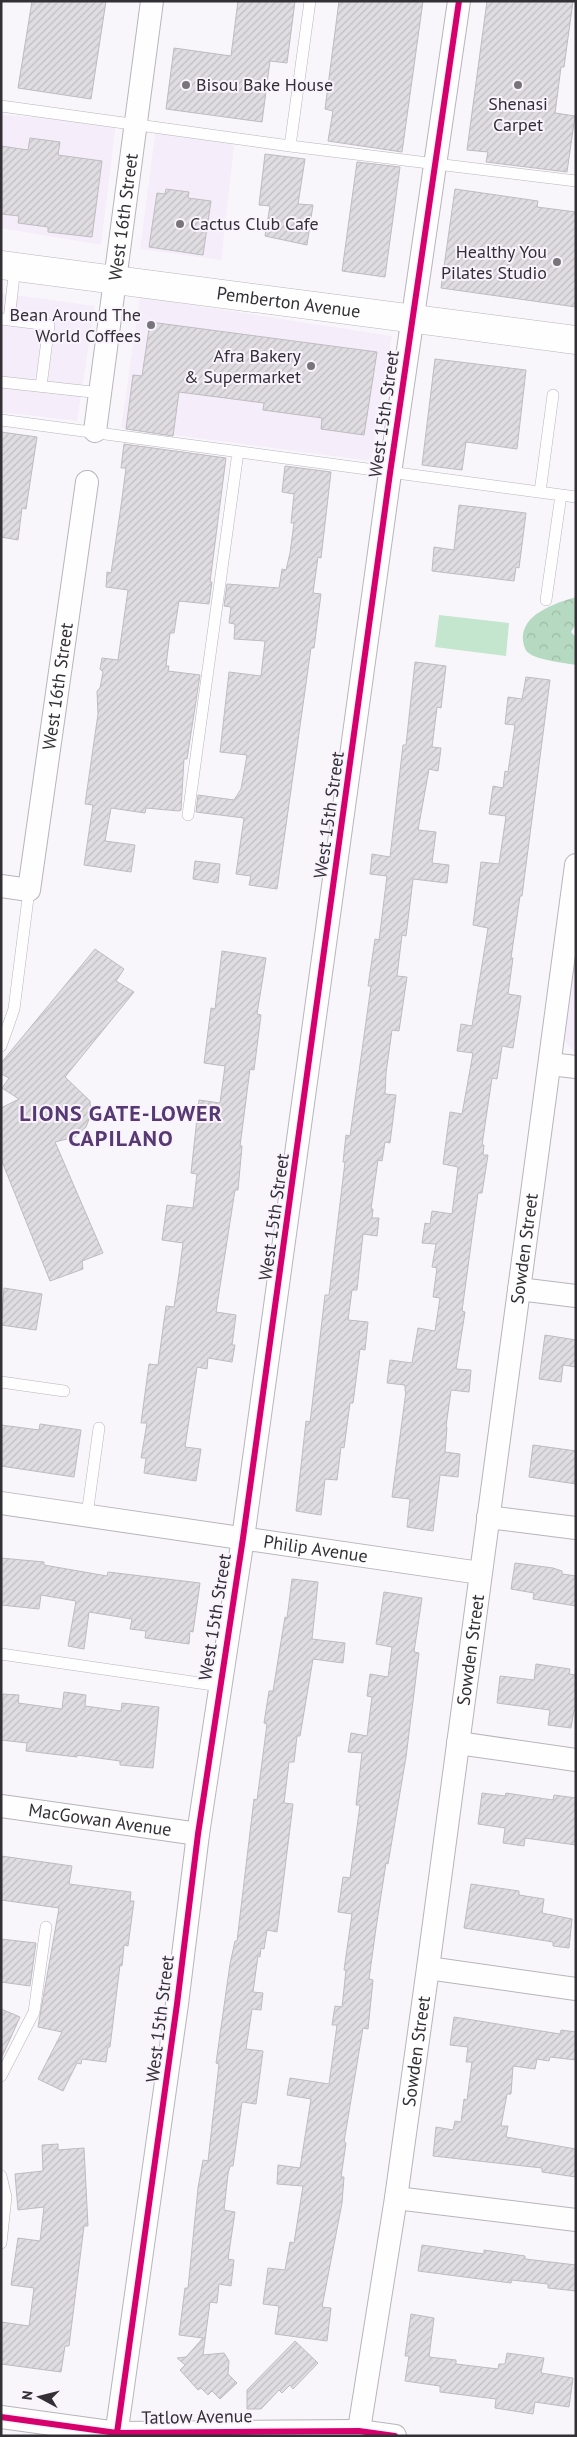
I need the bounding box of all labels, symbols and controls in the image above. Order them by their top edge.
place label: Bisou Bake House [196,73,333,96]
marker: Bisou Bake House [180,79,192,91]
marker: Shenasi Carpet [512,79,524,91]
place label: Shenasi Carpet [488,92,548,136]
street label: West 16th Street [103,152,143,282]
place label: Cactus Club Cafe [190,212,319,235]
marker: Cactus Club Cafe [174,218,186,230]
place label: Healthy You Pilates Studio [441,240,547,284]
marker: Healthy You Pilates Studio [551,256,563,268]
street label: Pemberton Avenue [215,281,362,323]
place label: Bean Around The World Coffees [10,303,141,347]
marker: Bean Around The World Coffees [145,319,157,331]
place label: Afra Bakery & Supermarket [184,344,302,388]
street label: West 15th Street [363,349,404,479]
marker: Afra Bakery & Supermarket [305,360,317,372]
street label: West 16th Street [37,621,78,751]
street label: West 15th Street [308,750,349,880]
district label: LIONS GATE-LOWER CAPILANO [19,1099,223,1152]
street label: West 15th Street [253,1152,294,1282]
street label: Sowden Street [505,1192,543,1306]
street label: Philip Avenue [262,1530,369,1567]
street label: West 15th Street [193,1552,236,1682]
street label: Sowden Street [451,1593,489,1707]
street label: MacGowan Avenue [27,1798,173,1841]
street label: West 15th Street [140,1954,179,2084]
street label: Sowden Street [397,1994,435,2108]
north arrow [15,2372,65,2422]
text: N [18,2390,37,2401]
street label: Tatlow Avenue [141,2404,253,2429]

